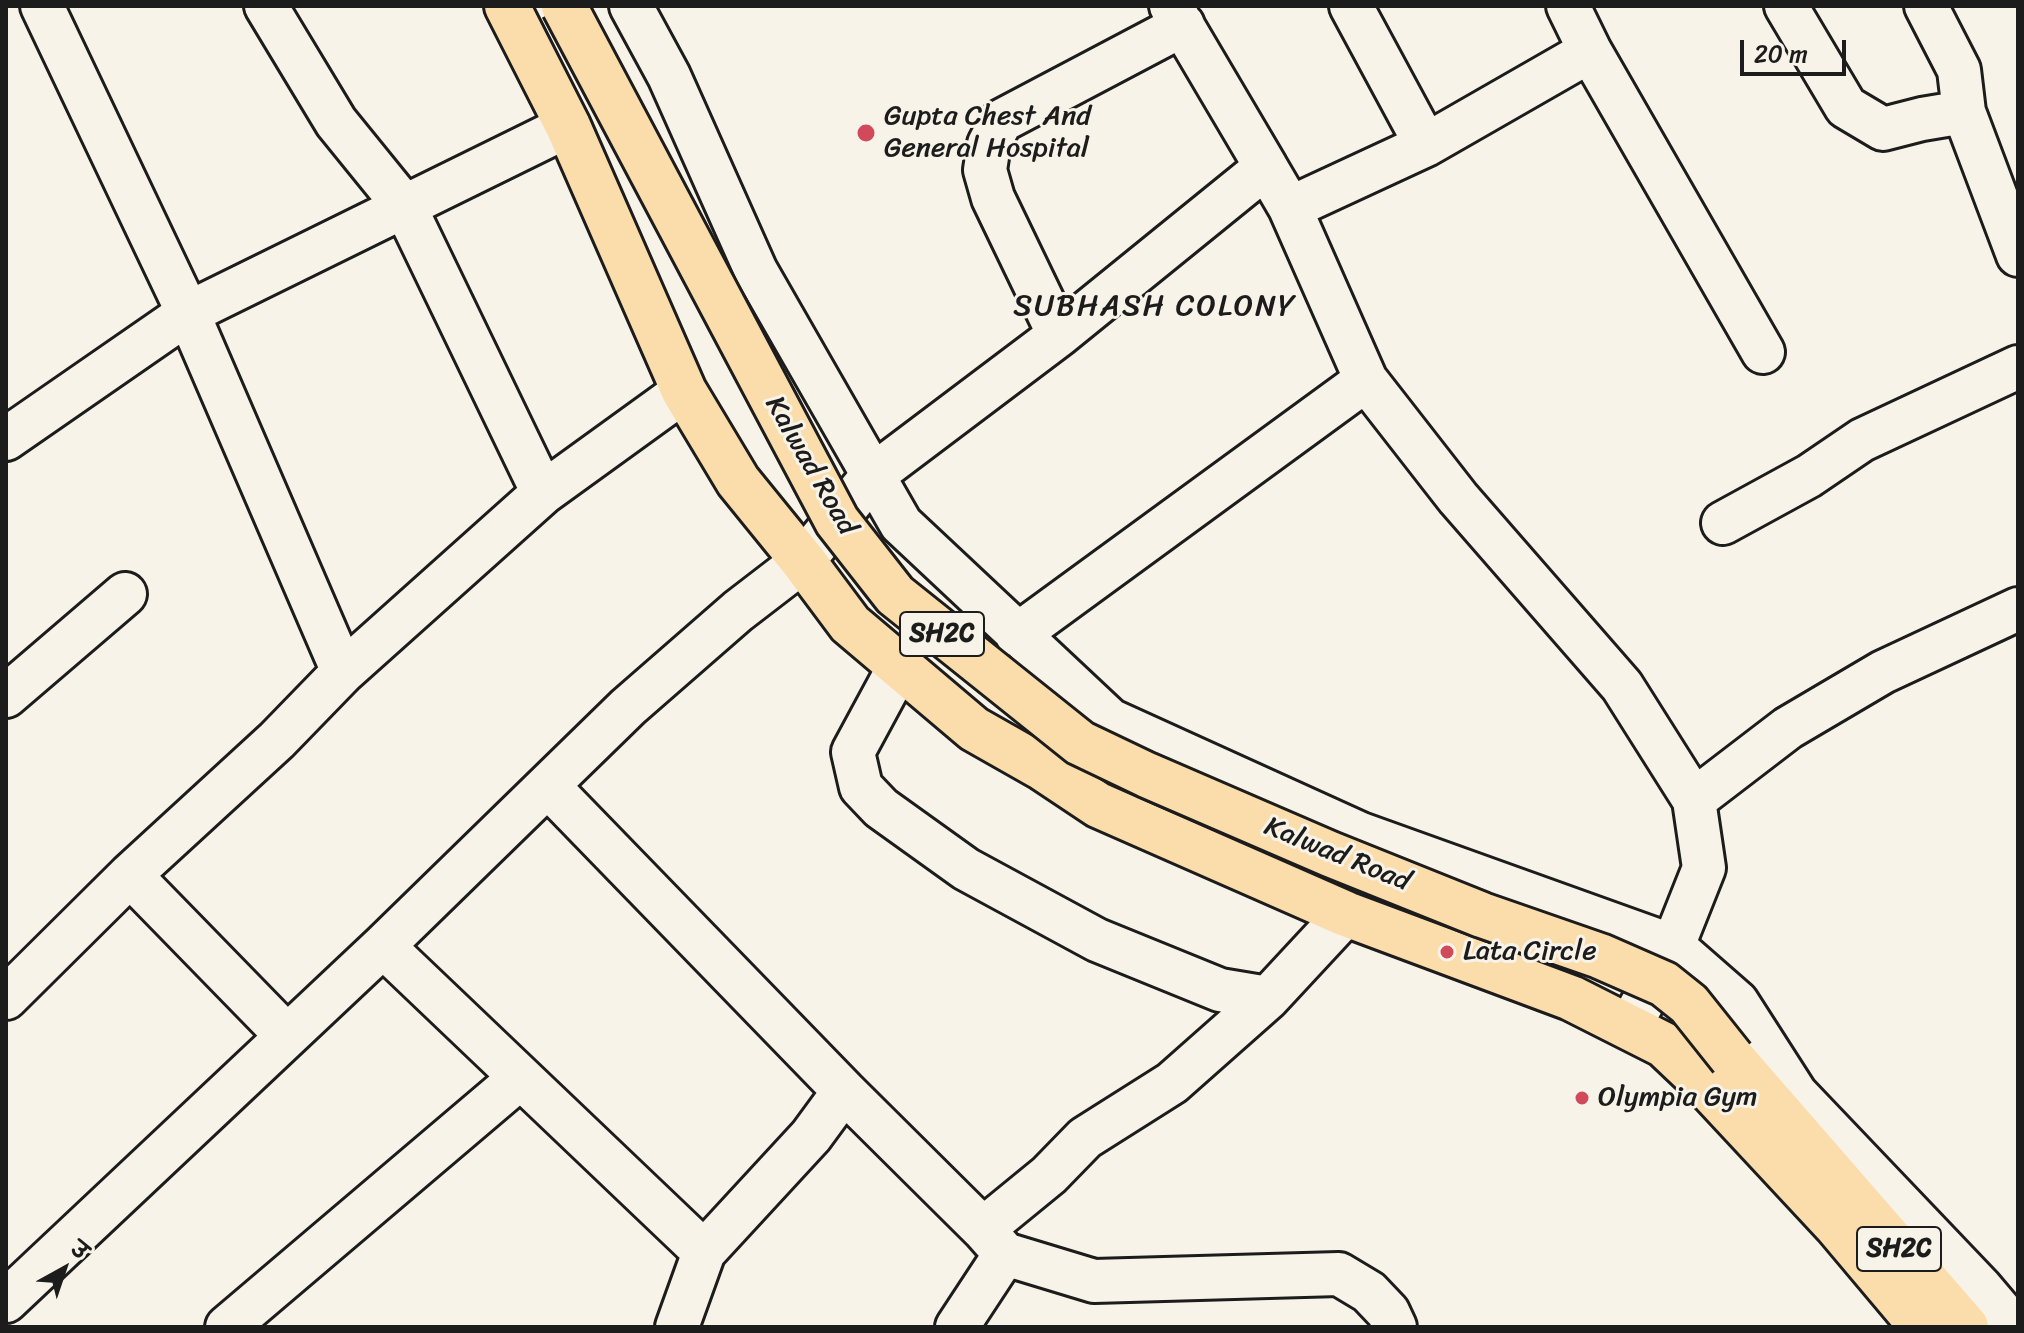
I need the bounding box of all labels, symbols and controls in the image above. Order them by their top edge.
scale bar [1744,24,1850,74]
text: 20 m [1754,33,1808,75]
place label: Gupta Chest And General Hospital [884,100,1091,166]
marker: Gupta Chest And General Hospital [855,122,877,144]
district label: SUBHASH COLONY [1013,289,1297,325]
street label: Kalwad Road [757,391,863,541]
road number: SH2C [900,612,984,656]
street label: Kalwad Road [1259,810,1415,900]
place label: Lata Circle [1463,935,1597,969]
marker: Lata Circle [1438,943,1456,961]
place label: Olympia Gym [1598,1081,1757,1115]
marker: Olympia Gym [1573,1089,1591,1107]
road number: SH2C [1857,1227,1941,1271]
north arrow [24,1229,104,1309]
text: उ [62,1231,98,1270]

